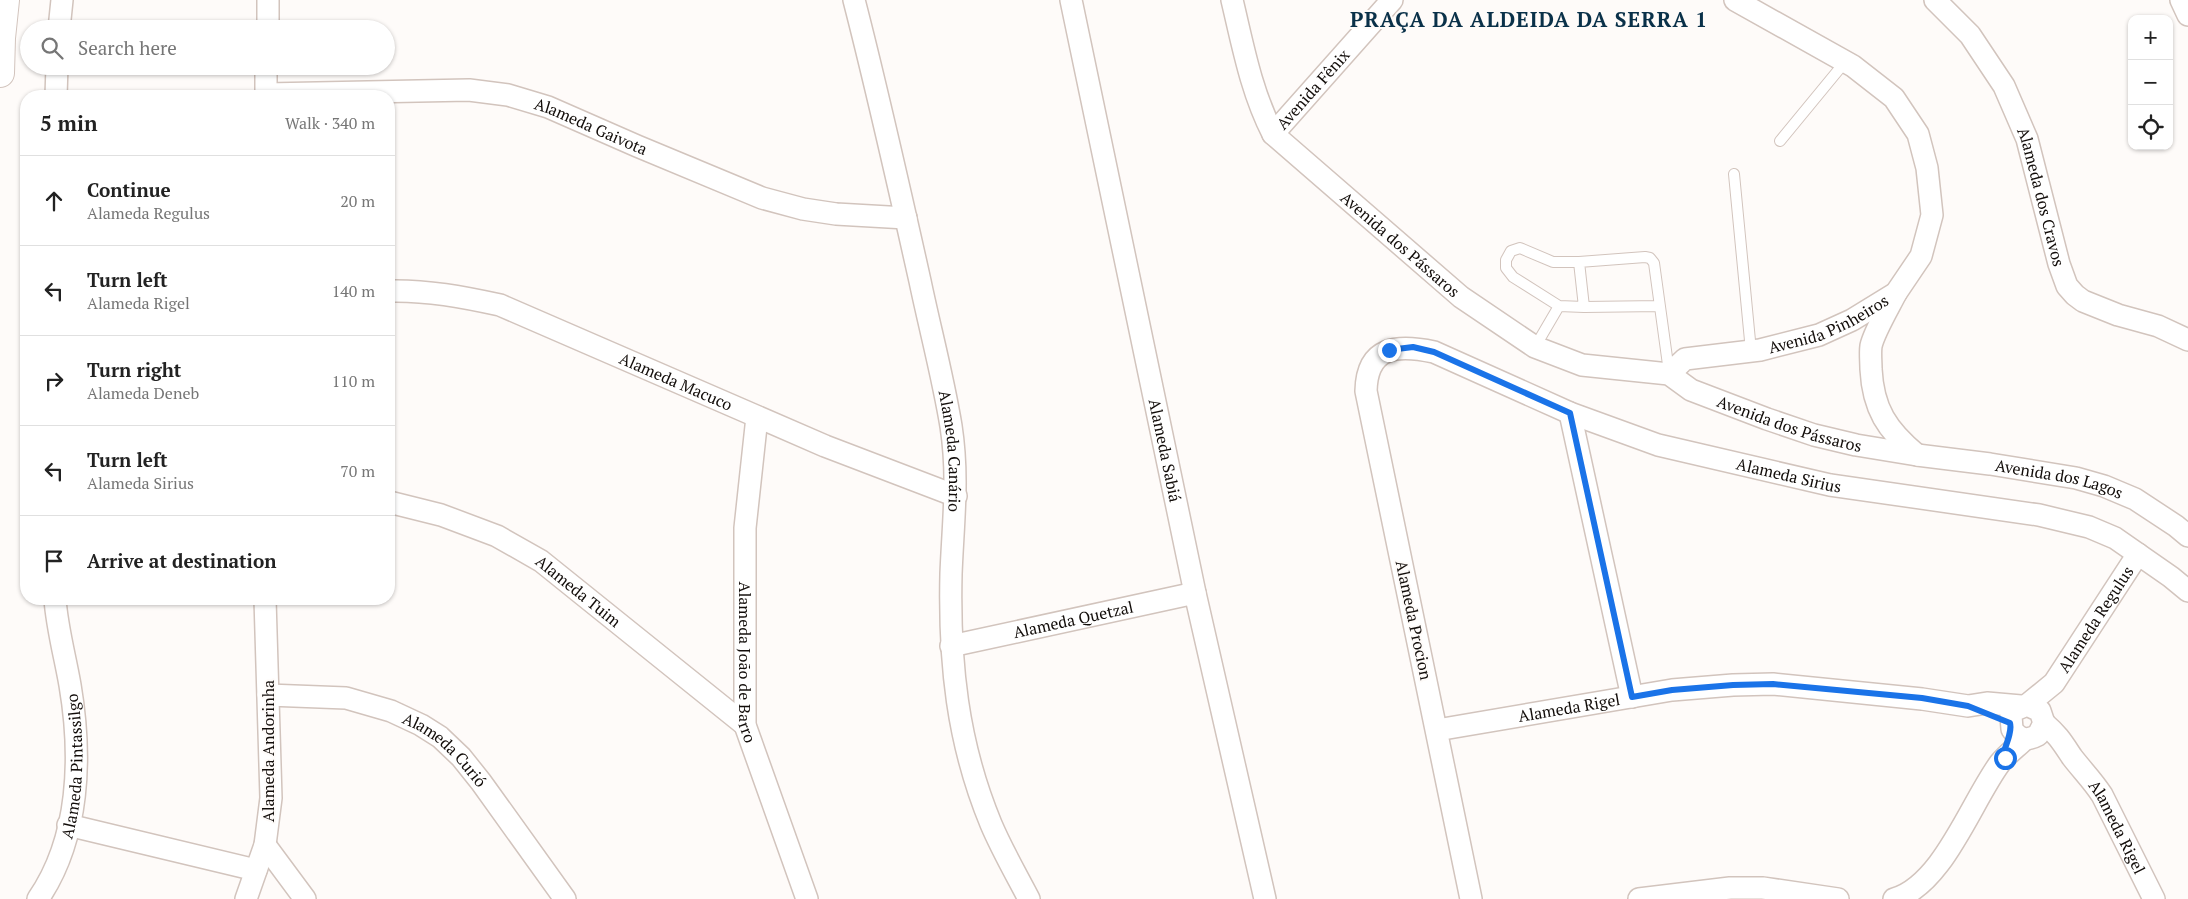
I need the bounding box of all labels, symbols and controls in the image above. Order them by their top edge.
district label: PRAÇA DA ALDEIDA DA SERRA 1 [1350,5,1708,33]
map controls [2128,15,2173,150]
button: + [2128,15,2173,60]
search box [20,20,395,75]
icon: search [38,34,66,62]
text: Search here [78,35,177,60]
street label: Avenida Fênix [1271,44,1355,134]
button: − [2128,60,2173,105]
street label: Alameda Gaivota [532,93,651,160]
button: locate [2128,105,2173,150]
text: 5 min [40,109,97,137]
text: Walk · 340 m [285,112,375,134]
street label: Alameda dos Cravos [2012,123,2070,269]
text: Continue [87,177,171,202]
icon: ahead [40,187,68,215]
street label: Avenida dos Pássaros [1336,187,1465,302]
text: 20 m [340,190,375,212]
text: Alameda Regulus [87,202,210,224]
text: Turn left [87,267,168,292]
icon: left [40,277,68,305]
text: 140 m [332,280,375,302]
street label: Avenida Pinheiros [1766,289,1893,358]
text: Alameda Rigel [87,292,190,314]
route end [1378,339,1401,362]
street label: Alameda Macuco [616,347,736,416]
text: Turn right [87,357,181,382]
icon: right [40,367,68,395]
text: 110 m [332,370,375,392]
text: Alameda Deneb [87,382,199,404]
street label: Alameda Canário [934,388,966,513]
street label: Avenida dos Pássaros [1714,390,1863,457]
street label: Alameda Sabiá [1144,397,1187,504]
text: Turn left [87,447,168,472]
street label: Alameda Sirius [1734,453,1843,497]
street label: Avenida dos Lagos [1994,454,2127,504]
icon: left [40,457,68,485]
text: 70 m [340,460,375,482]
text: Alameda Sirius [87,472,194,494]
icon: arrive [40,547,68,575]
text: Arrive at destination [87,548,276,573]
street label: Alameda Tuim [531,550,626,632]
street label: Alameda Procion [1391,558,1438,682]
street label: Alameda Regulus [2053,562,2138,677]
street label: Alameda João de Barro [734,581,762,746]
street label: Alameda Quetzal [1011,596,1135,643]
street label: Alameda Andorinha [257,680,279,822]
street label: Alameda Rigel [1517,688,1622,727]
street label: Alameda Pintassilgo [55,692,87,841]
street label: Alameda Curió [399,707,492,792]
route start [1994,747,2017,770]
street label: Alameda Rigel [2084,775,2151,878]

